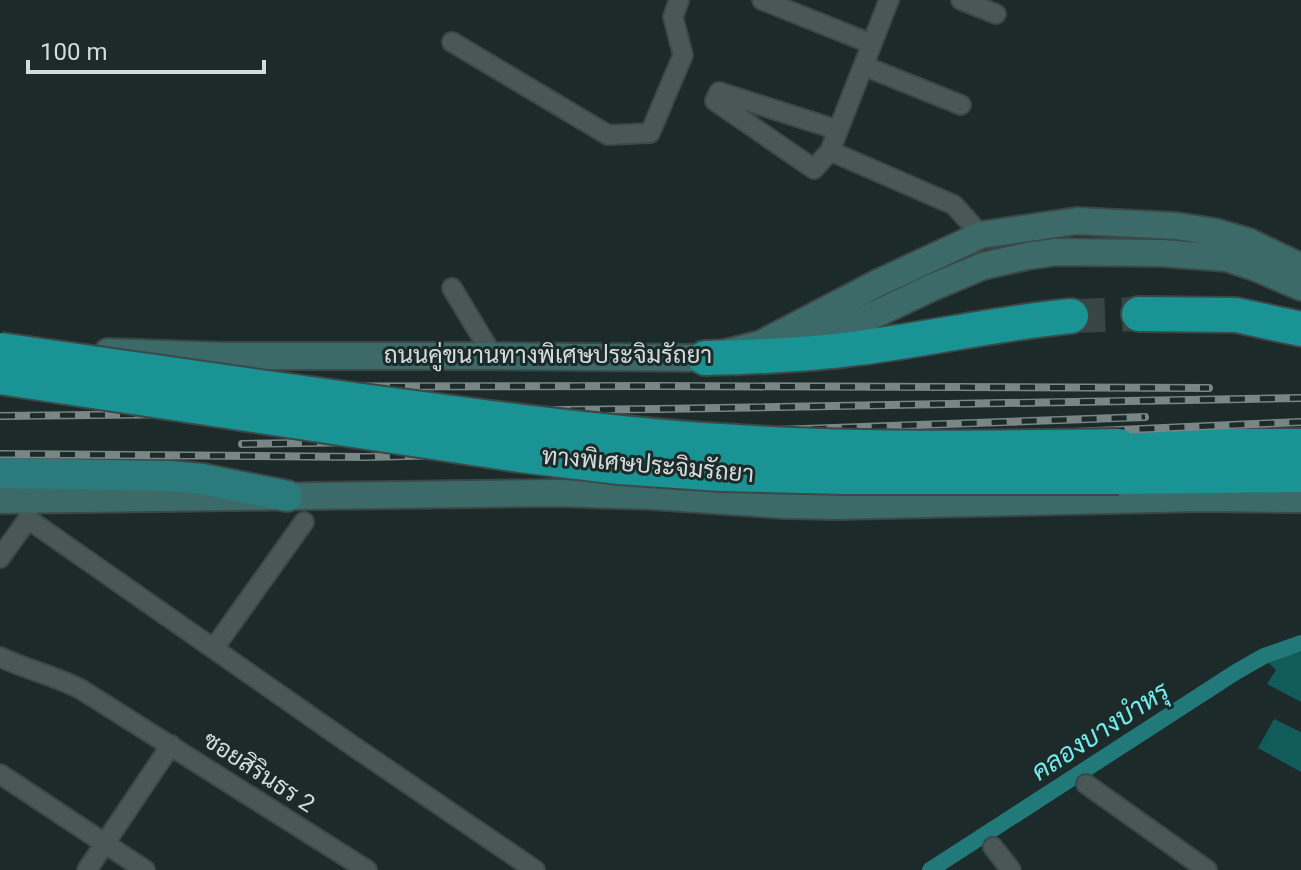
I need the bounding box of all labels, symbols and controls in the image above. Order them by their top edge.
scale bar [28,24,264,74]
text: 100 m [40,38,107,66]
street label: ถนนคู่ขนานทางพิเศษประจิมรัถยา [384,341,712,372]
street label: ทางพิเศษประจิมรัถยา [541,442,755,488]
water label: คลองบางบำหรุ [1026,675,1177,789]
street label: ซอยสิรินธร 2 [198,726,320,818]

